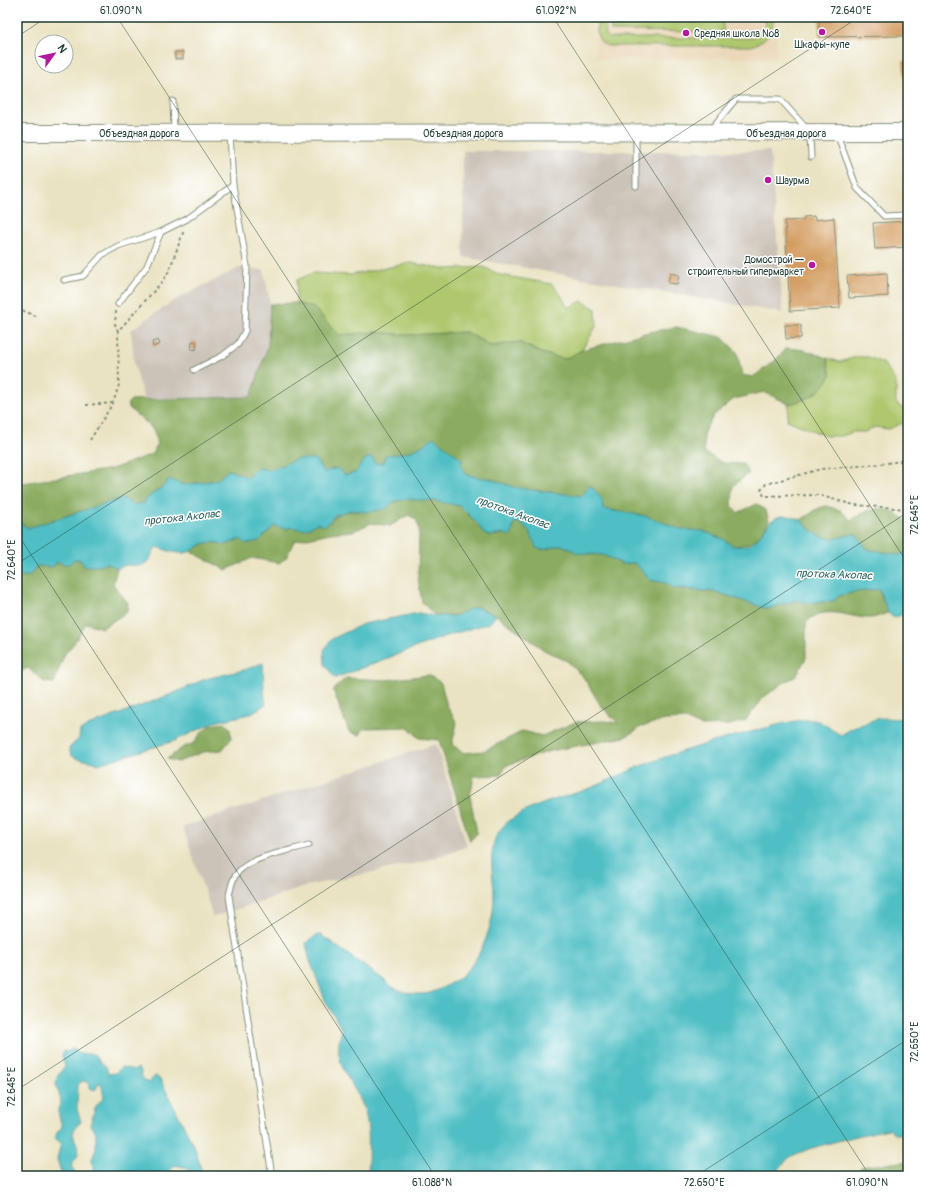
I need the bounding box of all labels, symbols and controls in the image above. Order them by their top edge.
text: 61.090°N [100,5,142,17]
text: 61.092°N [536,5,577,17]
text: 72.640°E [830,5,872,17]
marker: Шкафы-купе [817,27,827,37]
marker: Средняя школа №8 [681,28,691,38]
place label: Средняя школа №8 [694,28,779,40]
north arrow [34,34,74,74]
place label: Шкафы-купе [794,39,850,51]
text: N [54,42,70,56]
street label: Объездная дорога [99,128,179,140]
street label: Объездная дорога [423,128,503,140]
street label: Объездная дорога [746,128,826,140]
marker: Шаурма [763,175,773,185]
place label: Шаурма [776,175,809,187]
place label: Домострой — строительный гипермаркет [688,254,805,278]
marker: Домострой — строительный гипермаркет [807,260,817,270]
water label: протока Акопас [475,493,552,532]
text: 72.645°E [909,495,921,535]
water label: протока Акопас [143,507,222,528]
text: 72.640°E [6,539,18,581]
water label: протока Акопас [796,567,874,582]
text: 72.650°E [909,1022,921,1062]
text: 72.645°E [6,1067,18,1107]
text: 61.088°N [412,1177,452,1189]
text: 72.650°E [684,1177,724,1189]
text: 61.090°N [846,1177,888,1189]

